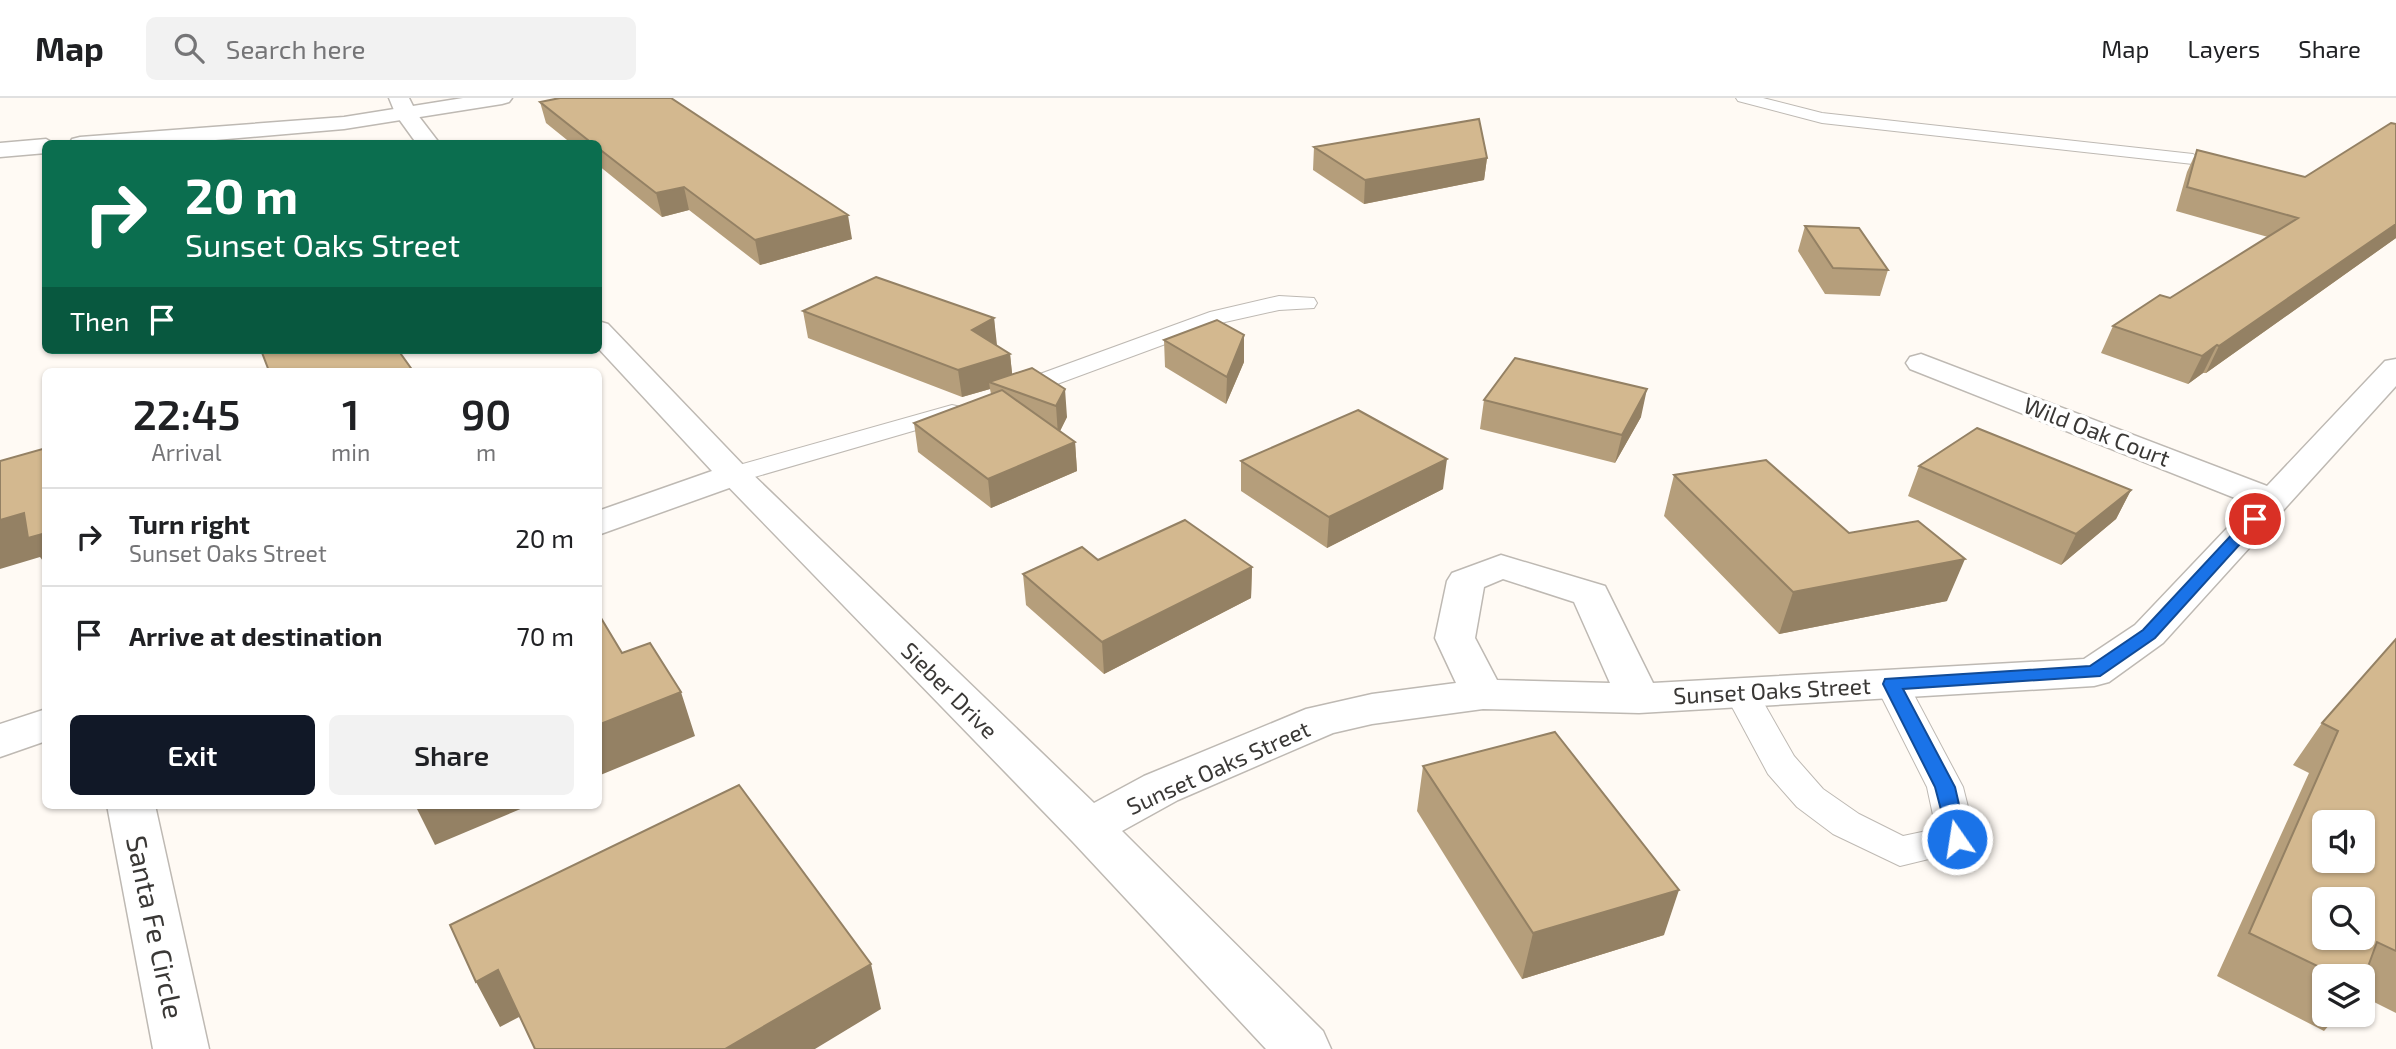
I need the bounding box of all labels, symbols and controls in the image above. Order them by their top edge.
search box [146,17,636,80]
text: Map [35,28,104,68]
icon: search [170,29,208,67]
text: Search here [226,33,365,64]
text: Map [2101,34,2149,63]
text: Layers [2187,34,2260,63]
text: Share [2298,34,2361,63]
text: 20 m [185,165,298,224]
icon: right [70,168,161,259]
text: Sunset Oaks Street [185,225,460,263]
icon: arrive [143,301,181,339]
text: Then [70,305,129,336]
text: 22:45 [133,388,240,438]
text: 1 [342,388,359,438]
text: 90 [461,388,511,438]
street label: Wild Oak Court [2020,390,2174,472]
text: Arrival [152,438,222,466]
text: min [331,438,370,466]
text: m [476,438,496,466]
pin [2225,489,2285,549]
icon: arrive [2236,500,2274,538]
text: Turn right [129,508,250,539]
icon: right [70,518,108,556]
text: 20 m [515,522,574,553]
text: Sunset Oaks Street [129,539,327,567]
icon: arrive [70,616,108,654]
text: Arrive at destination [129,620,382,651]
text: 70 m [516,620,574,651]
street label: Sieber Drive [896,636,1004,744]
street label: Sunset Oaks Street [1673,671,1872,709]
street label: Sunset Oaks Street [1122,714,1314,820]
button: Exit [70,715,315,795]
button: Share [329,715,574,795]
position arrow [1920,802,1994,876]
map controls [2312,810,2375,1027]
button: sound [2312,810,2375,873]
street label: Santa Fe Circle [120,832,192,1022]
button: search [2312,887,2375,950]
button: layers [2312,964,2375,1027]

